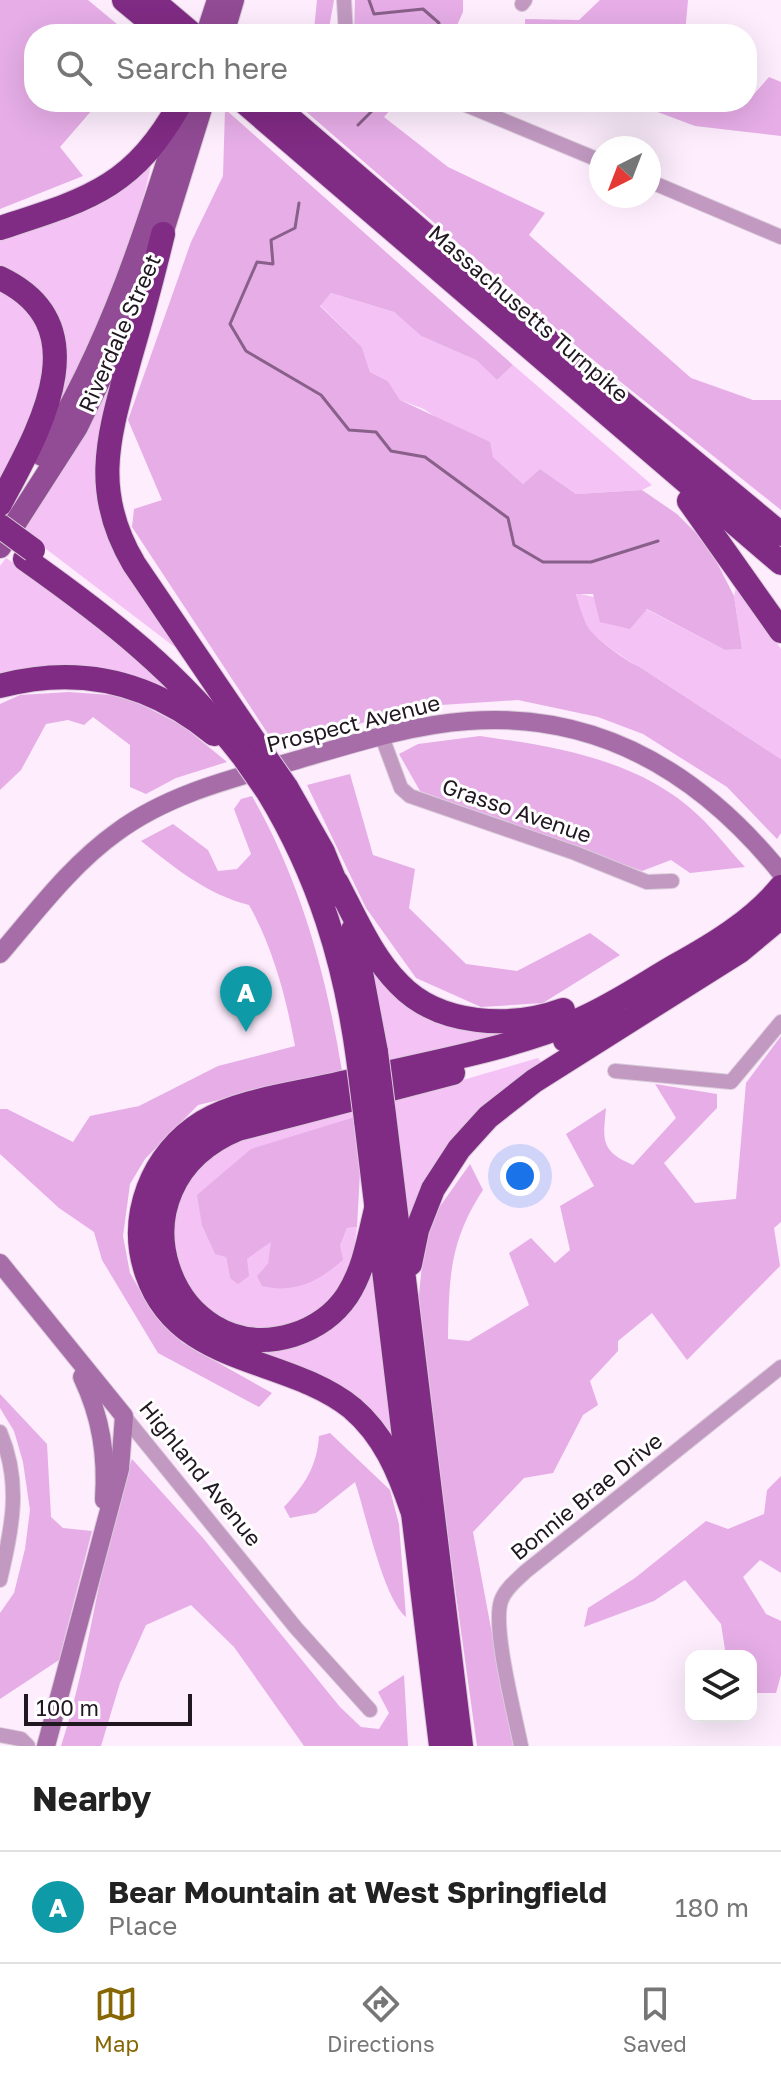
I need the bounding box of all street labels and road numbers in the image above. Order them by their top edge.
street label: Massachusetts Turnpike [423,219,635,407]
street label: Riverdale Street [72,250,166,416]
street label: Prospect Avenue [263,688,443,758]
street label: Grasso Avenue [439,772,595,848]
street label: Highland Avenue [134,1395,268,1551]
street label: Bonnie Brae Drive [505,1427,667,1565]

